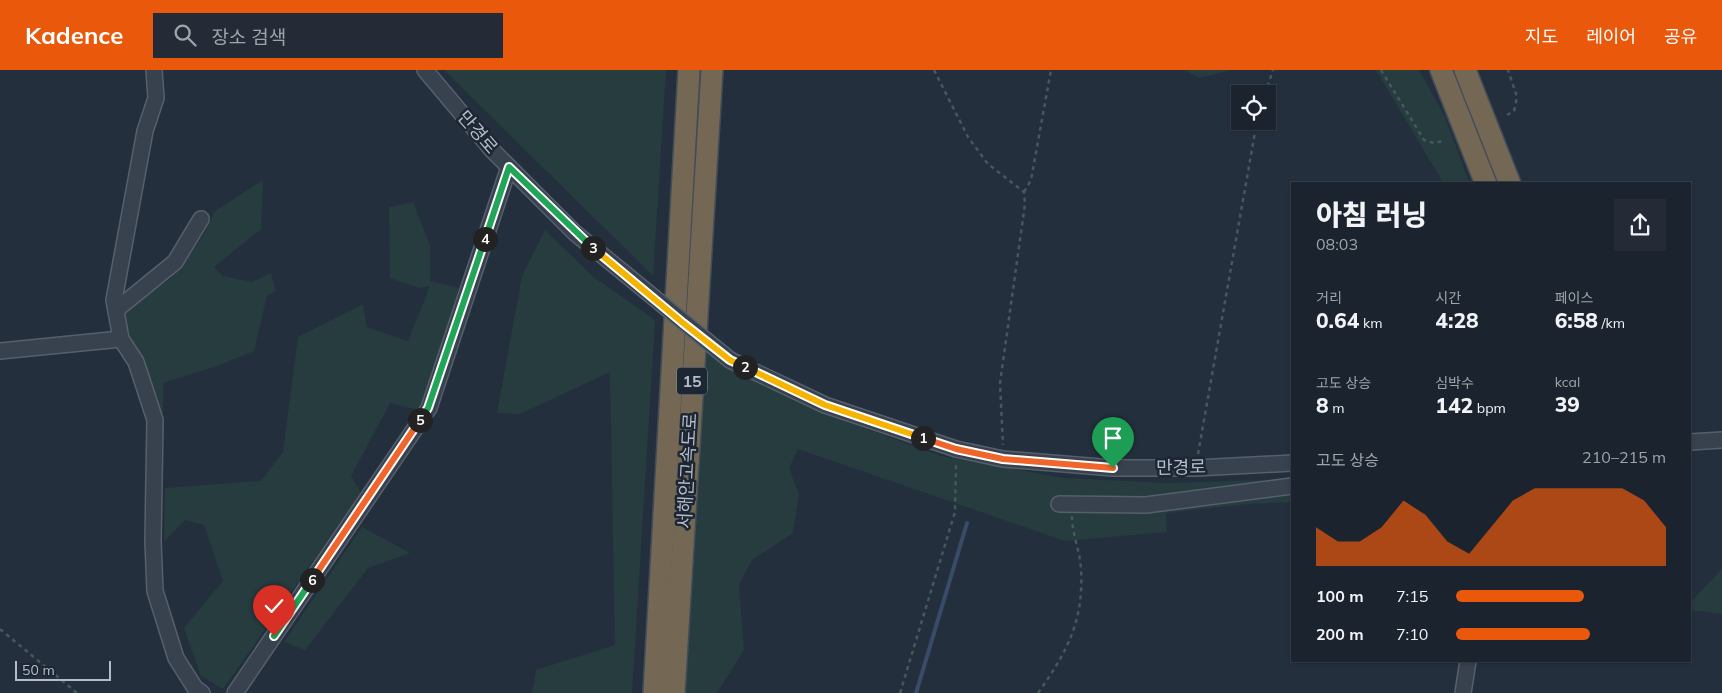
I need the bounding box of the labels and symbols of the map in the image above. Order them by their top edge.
street label: 만경로 [453,106,503,158]
pin: 4 [472,226,498,252]
pin: 3 [580,236,606,260]
pin: 2 [732,354,758,380]
road number: 15 [677,368,707,394]
pin: 5 [408,408,432,432]
street label: 서해안고속도로 [672,413,702,529]
pin [1092,417,1134,468]
pin: 1 [910,426,936,450]
street label: 만경로 [1156,455,1206,479]
pin: 6 [300,568,324,592]
pin [253,585,295,636]
scale bar [15,658,111,681]

